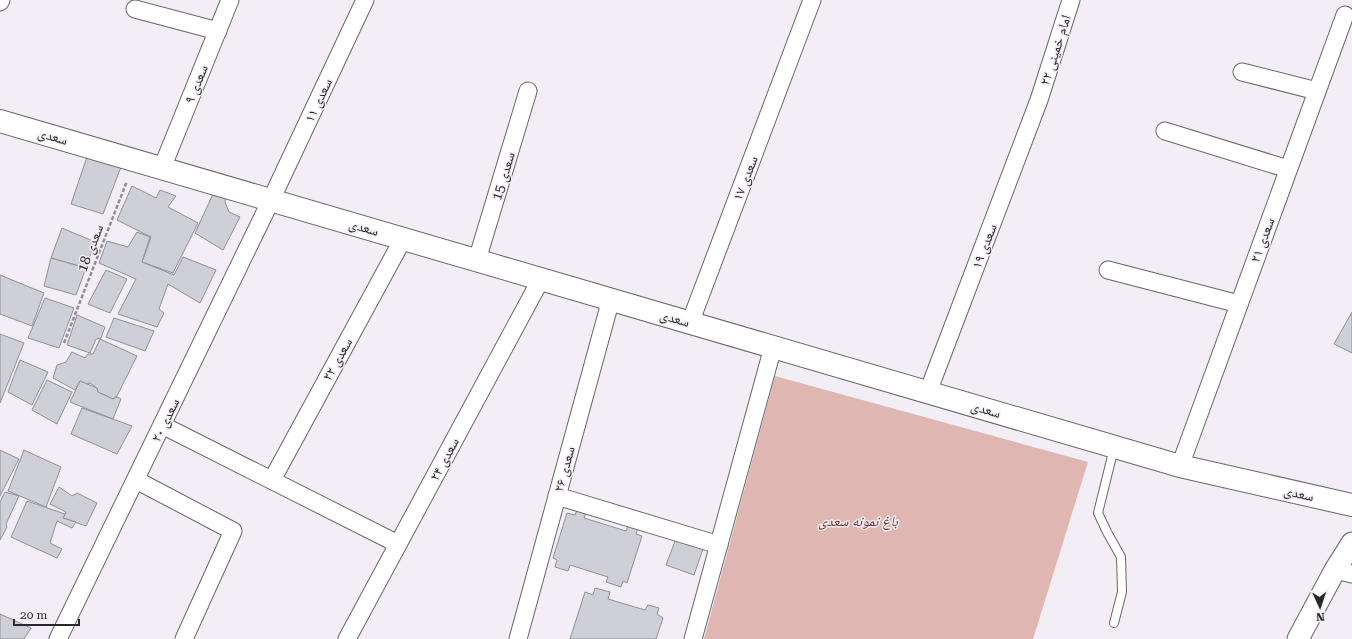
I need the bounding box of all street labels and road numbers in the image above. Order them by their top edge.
street label: امام خمینی ۲۲ [1036,13,1076,88]
street label: سعدی ۹ [181,62,212,106]
street label: سعدی ۱۱ [301,76,336,125]
street label: سعدی [36,124,70,149]
street label: سعدی 15 [488,150,519,202]
street label: سعدی ۱۷ [729,153,762,203]
street label: سعدی [347,215,381,240]
street label: سعدی ۲۱ [1247,215,1278,265]
street label: سعدی ۱۹ [968,221,1001,271]
street label: سعدی 18 [74,222,107,274]
street label: سعدی [658,306,692,331]
street label: سعدی ۲۲ [319,335,356,384]
street label: سعدی ۲۰ [148,396,183,445]
street label: سعدی [969,397,1003,422]
street label: سعدی ۲۴ [426,435,463,484]
street label: سعدی ۲۶ [550,445,579,494]
street label: سعدی [1282,482,1316,505]

